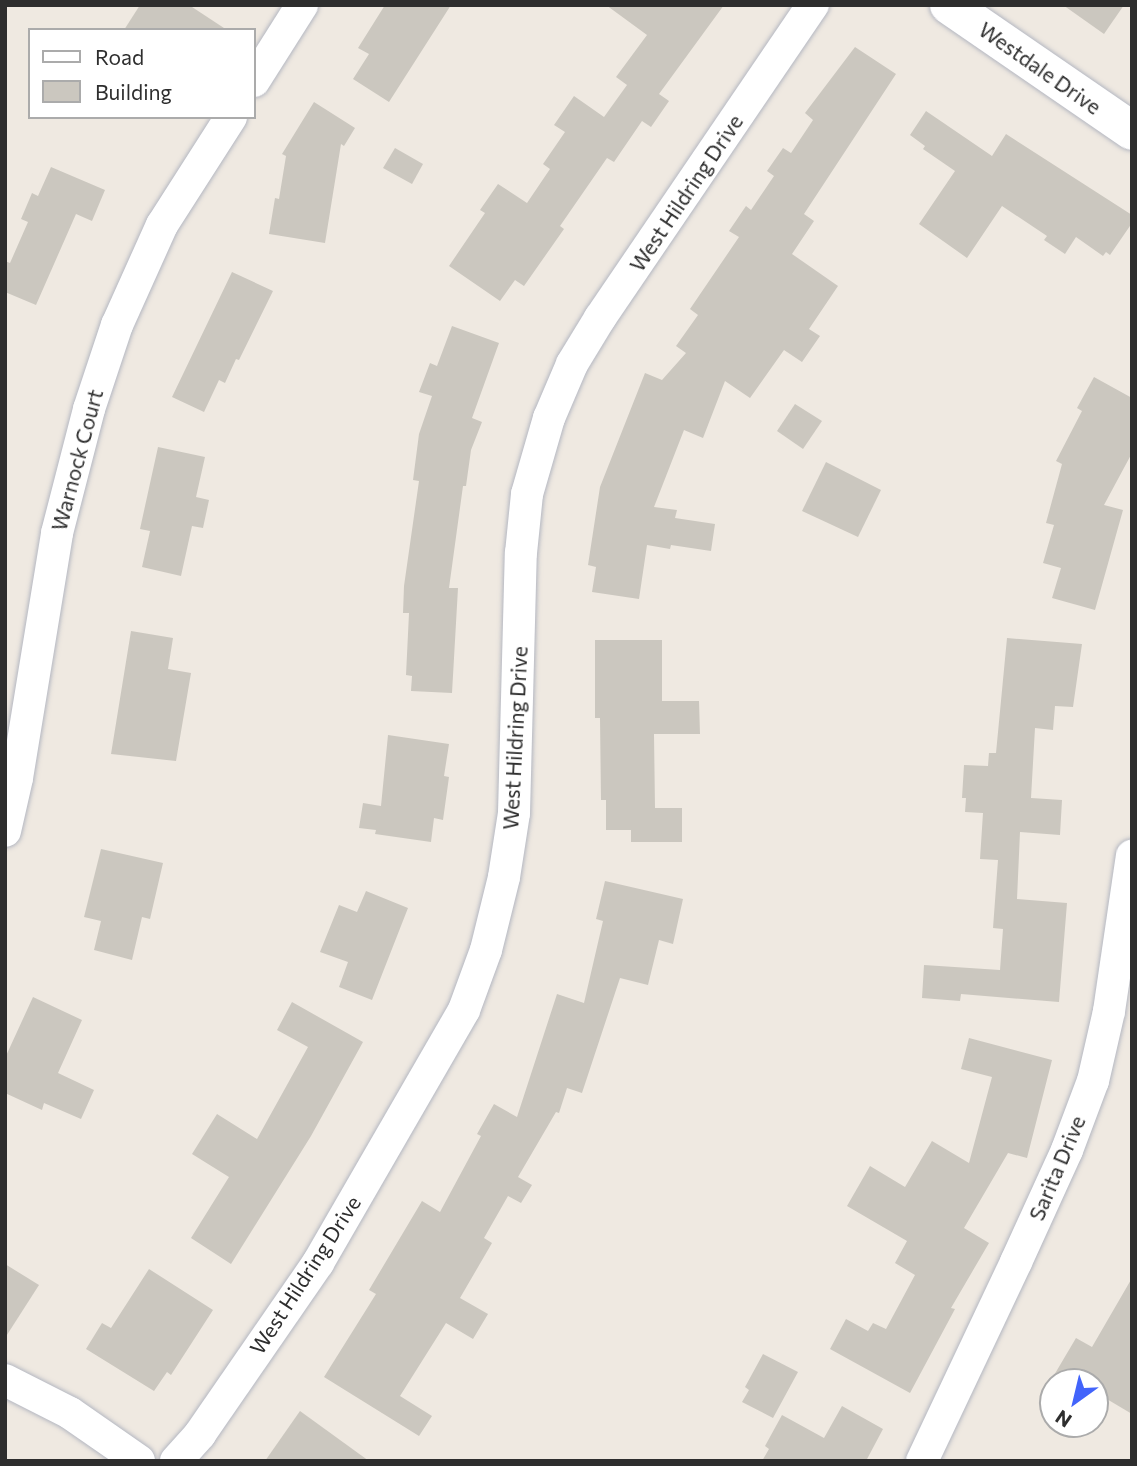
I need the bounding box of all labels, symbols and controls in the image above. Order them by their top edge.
street label: Westdale Drive [974,17,1106,119]
legend [28,28,256,119]
text: Road [95,44,144,69]
text: Building [95,79,172,104]
street label: West Hildring Drive [624,110,748,276]
street label: Warnock Court [46,386,108,534]
street label: West Hildring Drive [498,646,532,830]
street label: Sarita Drive [1024,1112,1090,1224]
street label: West Hildring Drive [244,1191,366,1359]
north arrow [1039,1368,1109,1438]
text: N [1051,1406,1075,1433]

